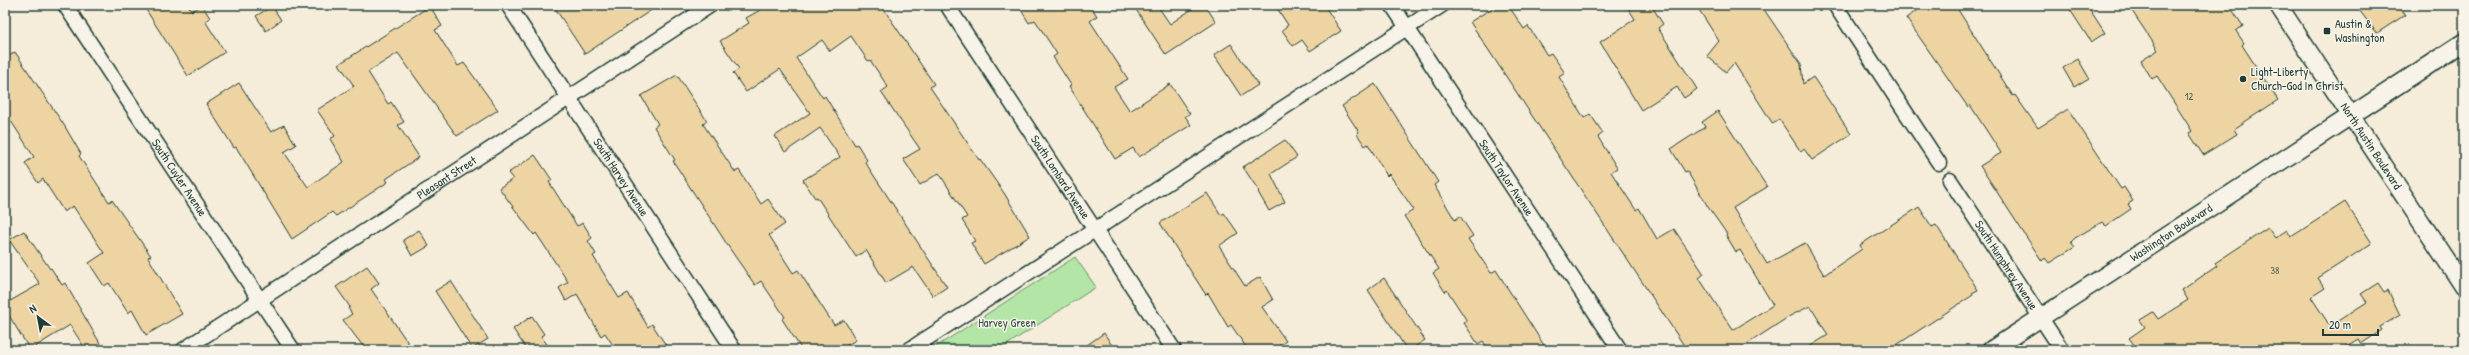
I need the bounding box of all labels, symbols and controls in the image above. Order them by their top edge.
place label: Austin & Washington [2335,15,2385,46]
marker: Austin & Washington [2322,26,2332,36]
place label: Light-Liberty Church-God In Christ [2251,63,2344,94]
marker: Light-Liberty Church-God In Christ [2238,74,2248,84]
house number: 12 [2185,90,2193,103]
street label: North Austin Boulevard [2337,99,2406,193]
street label: South Lombard Avenue [1027,132,1094,222]
street label: South Cuyler Avenue [148,135,211,220]
street label: South Harvey Avenue [590,135,653,220]
street label: South Taylor Avenue [1475,136,1538,219]
street label: Pleasant Street [413,151,480,203]
street label: Washington Boulevard [2126,199,2216,265]
street label: South Humphrey Avenue [1971,217,2042,313]
house number: 38 [2271,264,2279,277]
north arrow [18,297,58,337]
text: N [27,301,39,316]
scale bar [2323,311,2378,337]
park label: Harvey Green [978,314,1036,331]
text: 20 m [2329,316,2351,333]

